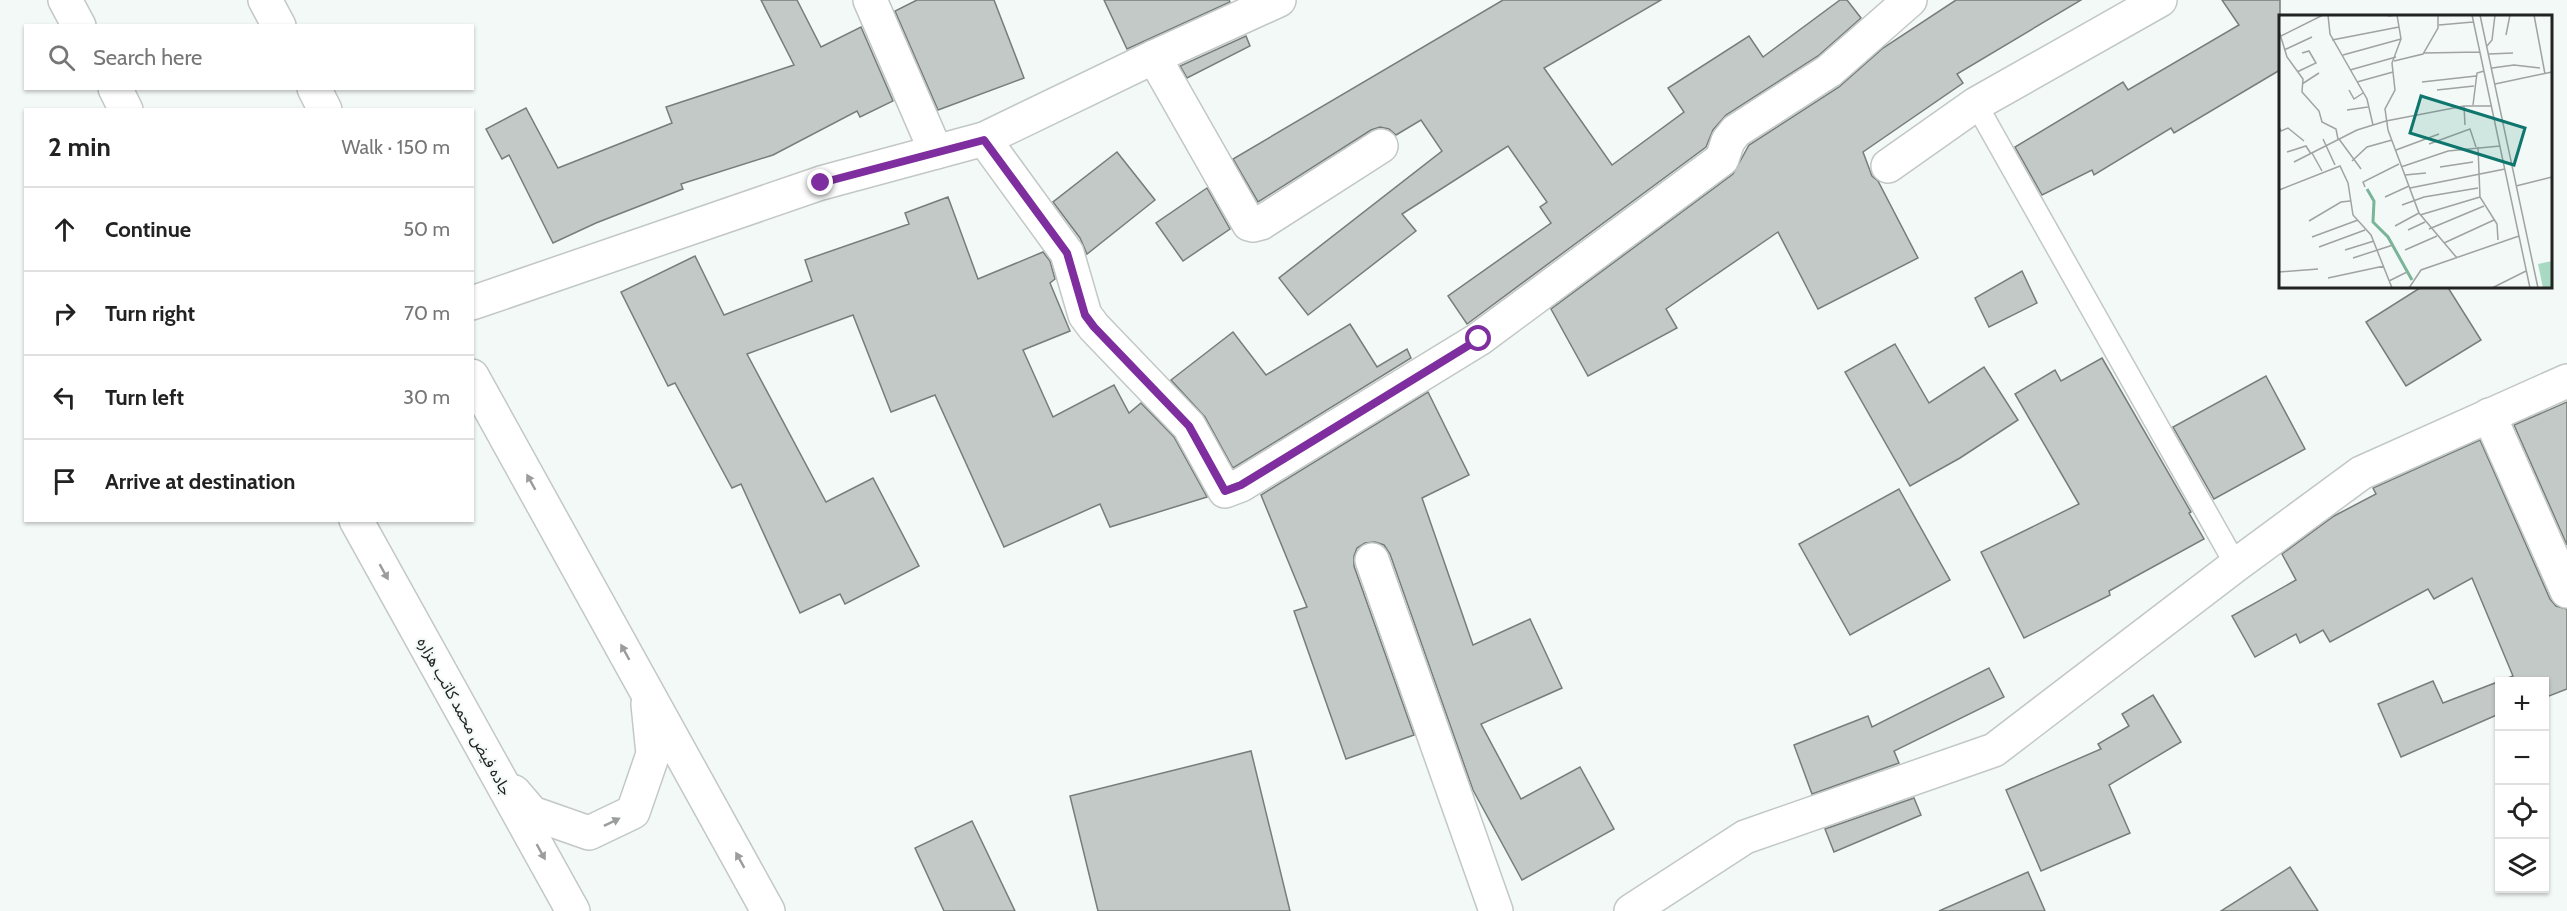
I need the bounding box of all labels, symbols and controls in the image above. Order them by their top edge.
inset map [2279,15,2552,288]
search box [24,24,474,90]
icon: search [45,41,78,74]
text: Search here [93,44,202,71]
text: 2 min [48,131,111,163]
text: Walk · 150 m [342,135,450,159]
route end [807,169,833,195]
icon: ahead [48,213,81,246]
text: Continue [105,216,191,243]
text: 50 m [403,217,450,241]
icon: right [48,297,81,330]
text: Turn right [105,300,195,327]
text: 70 m [404,301,450,325]
route start [1465,325,1491,351]
icon: left [48,381,81,414]
text: Turn left [105,384,184,411]
text: 30 m [403,385,450,409]
icon: arrive [48,465,81,498]
text: Arrive at destination [105,468,295,495]
one-way arrow [526,473,536,490]
one-way arrow [379,563,389,580]
street label: جاده فیض محمد کاتب هزاره [413,634,516,799]
one-way arrow [620,643,630,660]
map controls [2495,677,2549,893]
button: + [2495,677,2549,731]
button: − [2495,731,2549,785]
button: locate [2495,785,2549,839]
one-way arrow [603,818,621,828]
button: layers [2495,839,2549,893]
one-way arrow [535,844,546,860]
one-way arrow [735,851,745,868]

